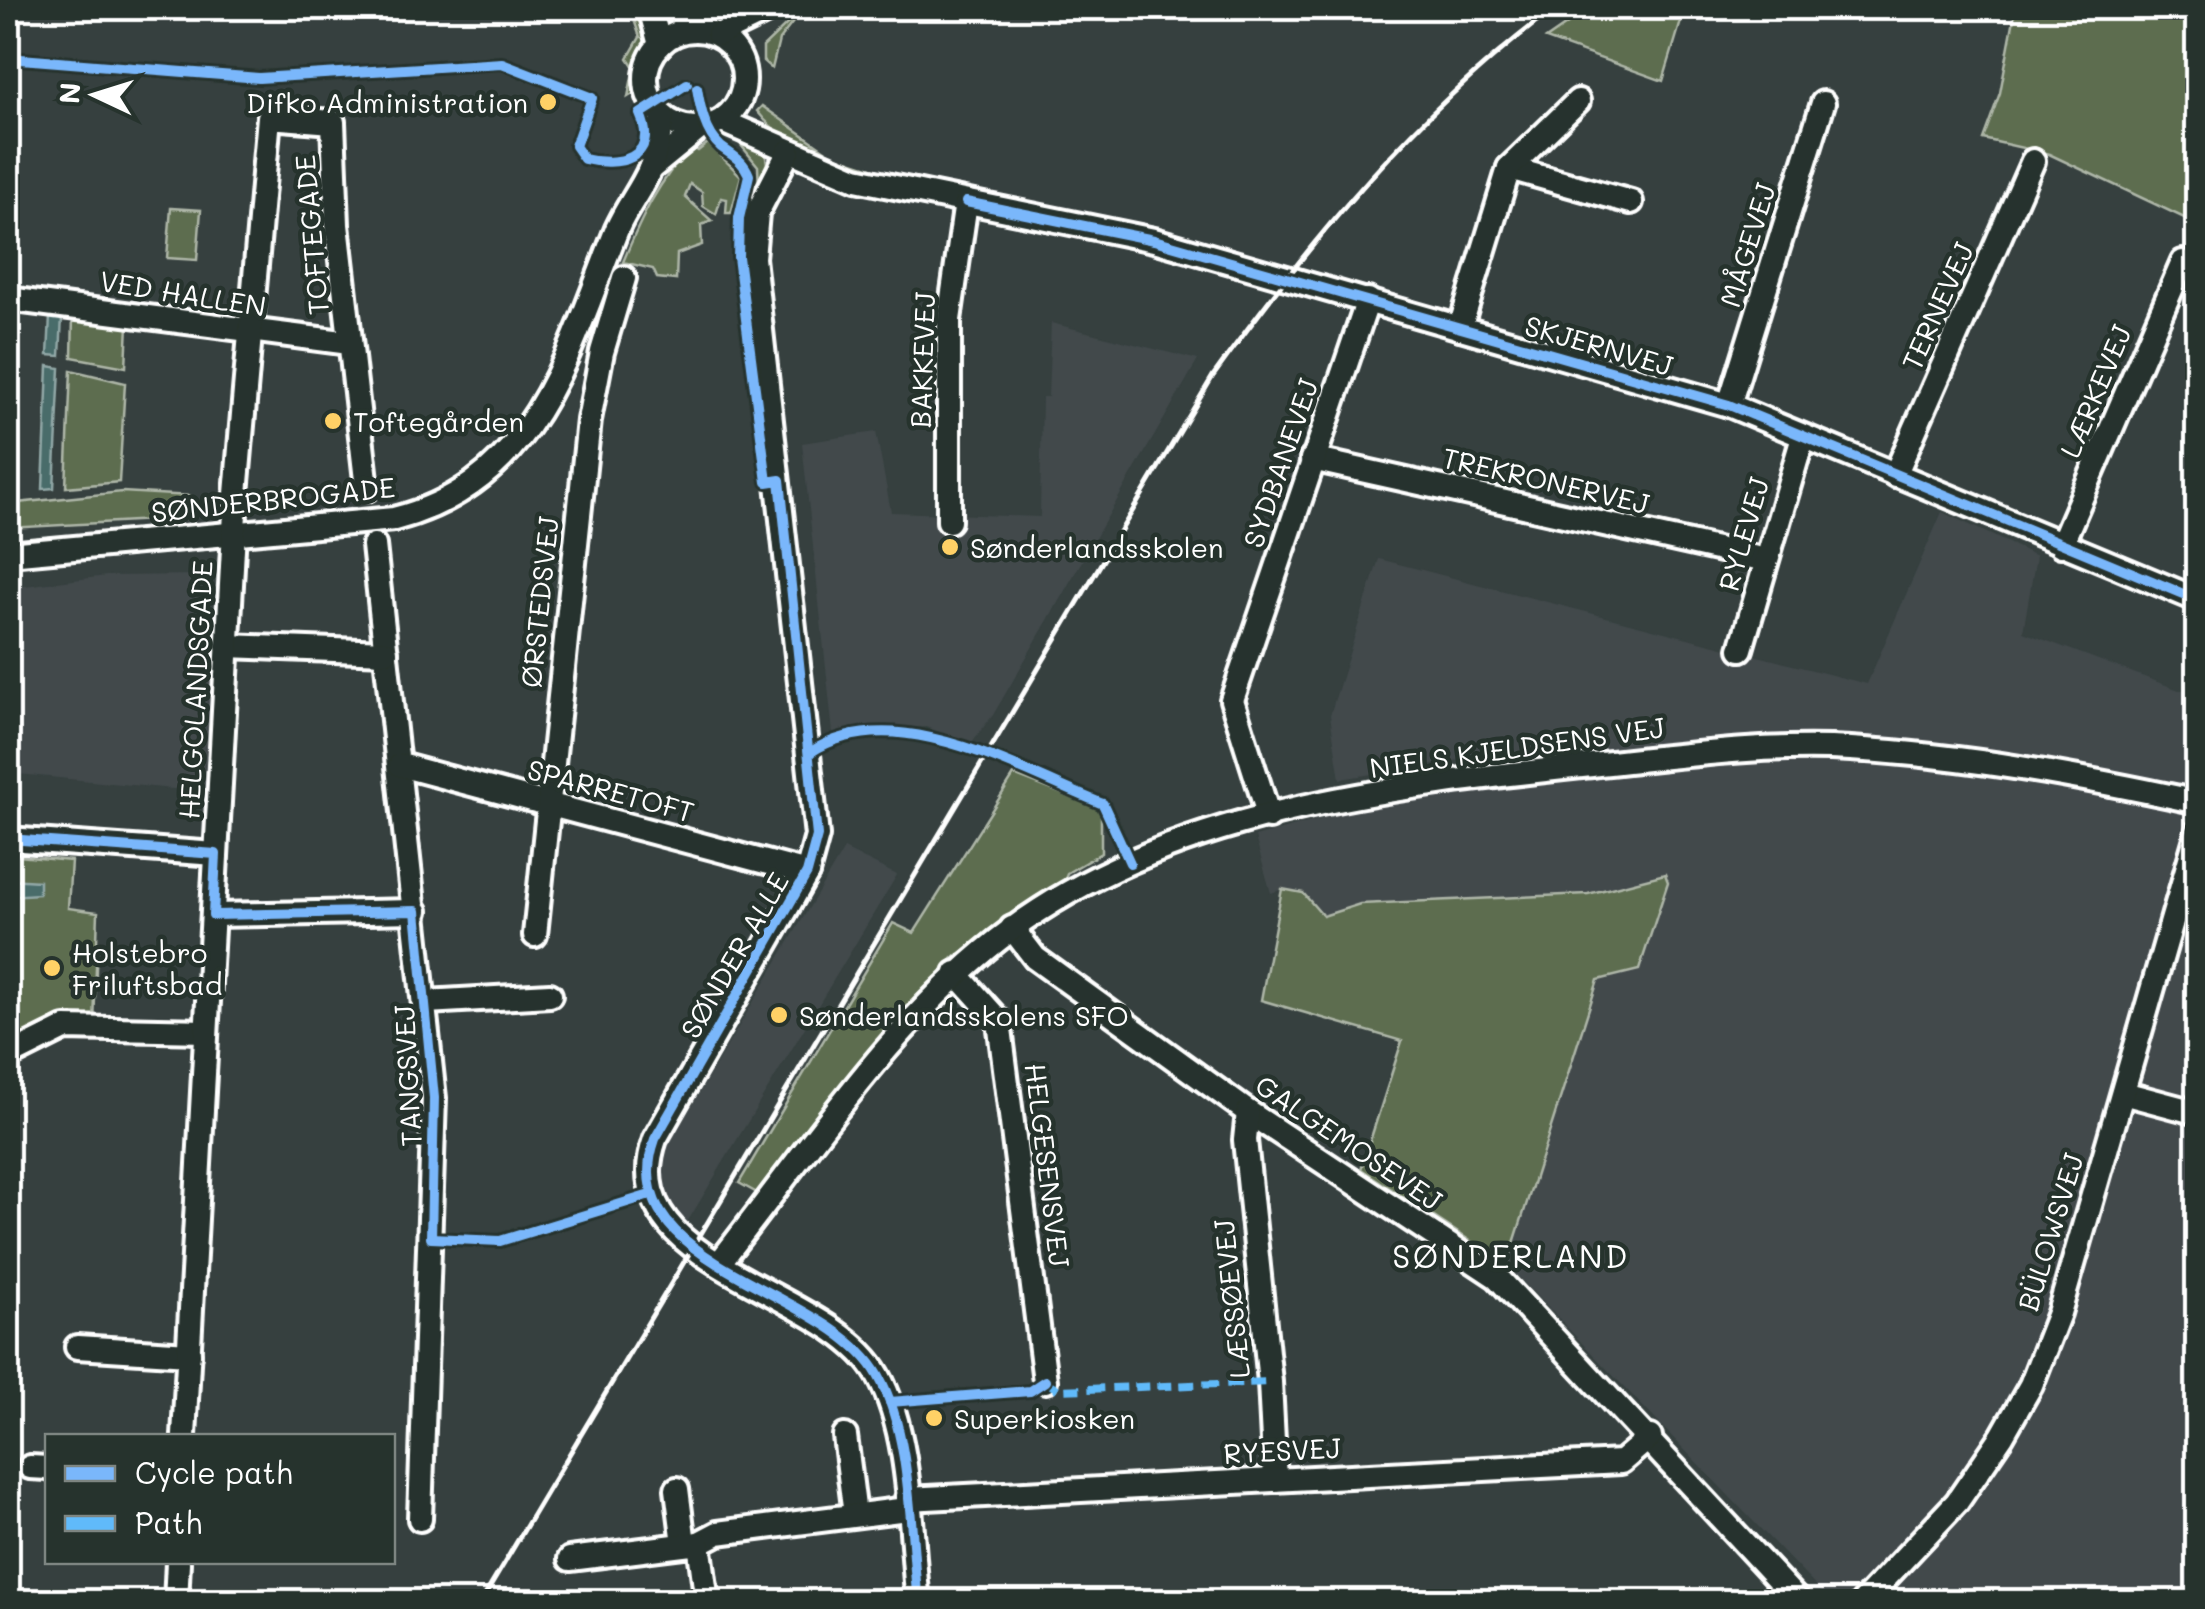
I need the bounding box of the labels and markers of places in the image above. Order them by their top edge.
place label: Difko Administration [246,84,528,120]
marker: Difko Administration [537,91,559,113]
place label: Toftegården [353,403,524,439]
marker: Toftegården [322,410,344,432]
place label: Sønderlandsskolen [970,529,1224,565]
marker: Sønderlandsskolen [939,536,961,558]
place label: Holstebro Friluftsbad [72,934,222,1002]
marker: Holstebro Friluftsbad [41,957,63,979]
place label: Sønderlandsskolens SFO [799,997,1129,1033]
marker: Sønderlandsskolens SFO [768,1004,790,1026]
place label: Superkiosken [954,1400,1135,1436]
marker: Superkiosken [923,1407,945,1429]

